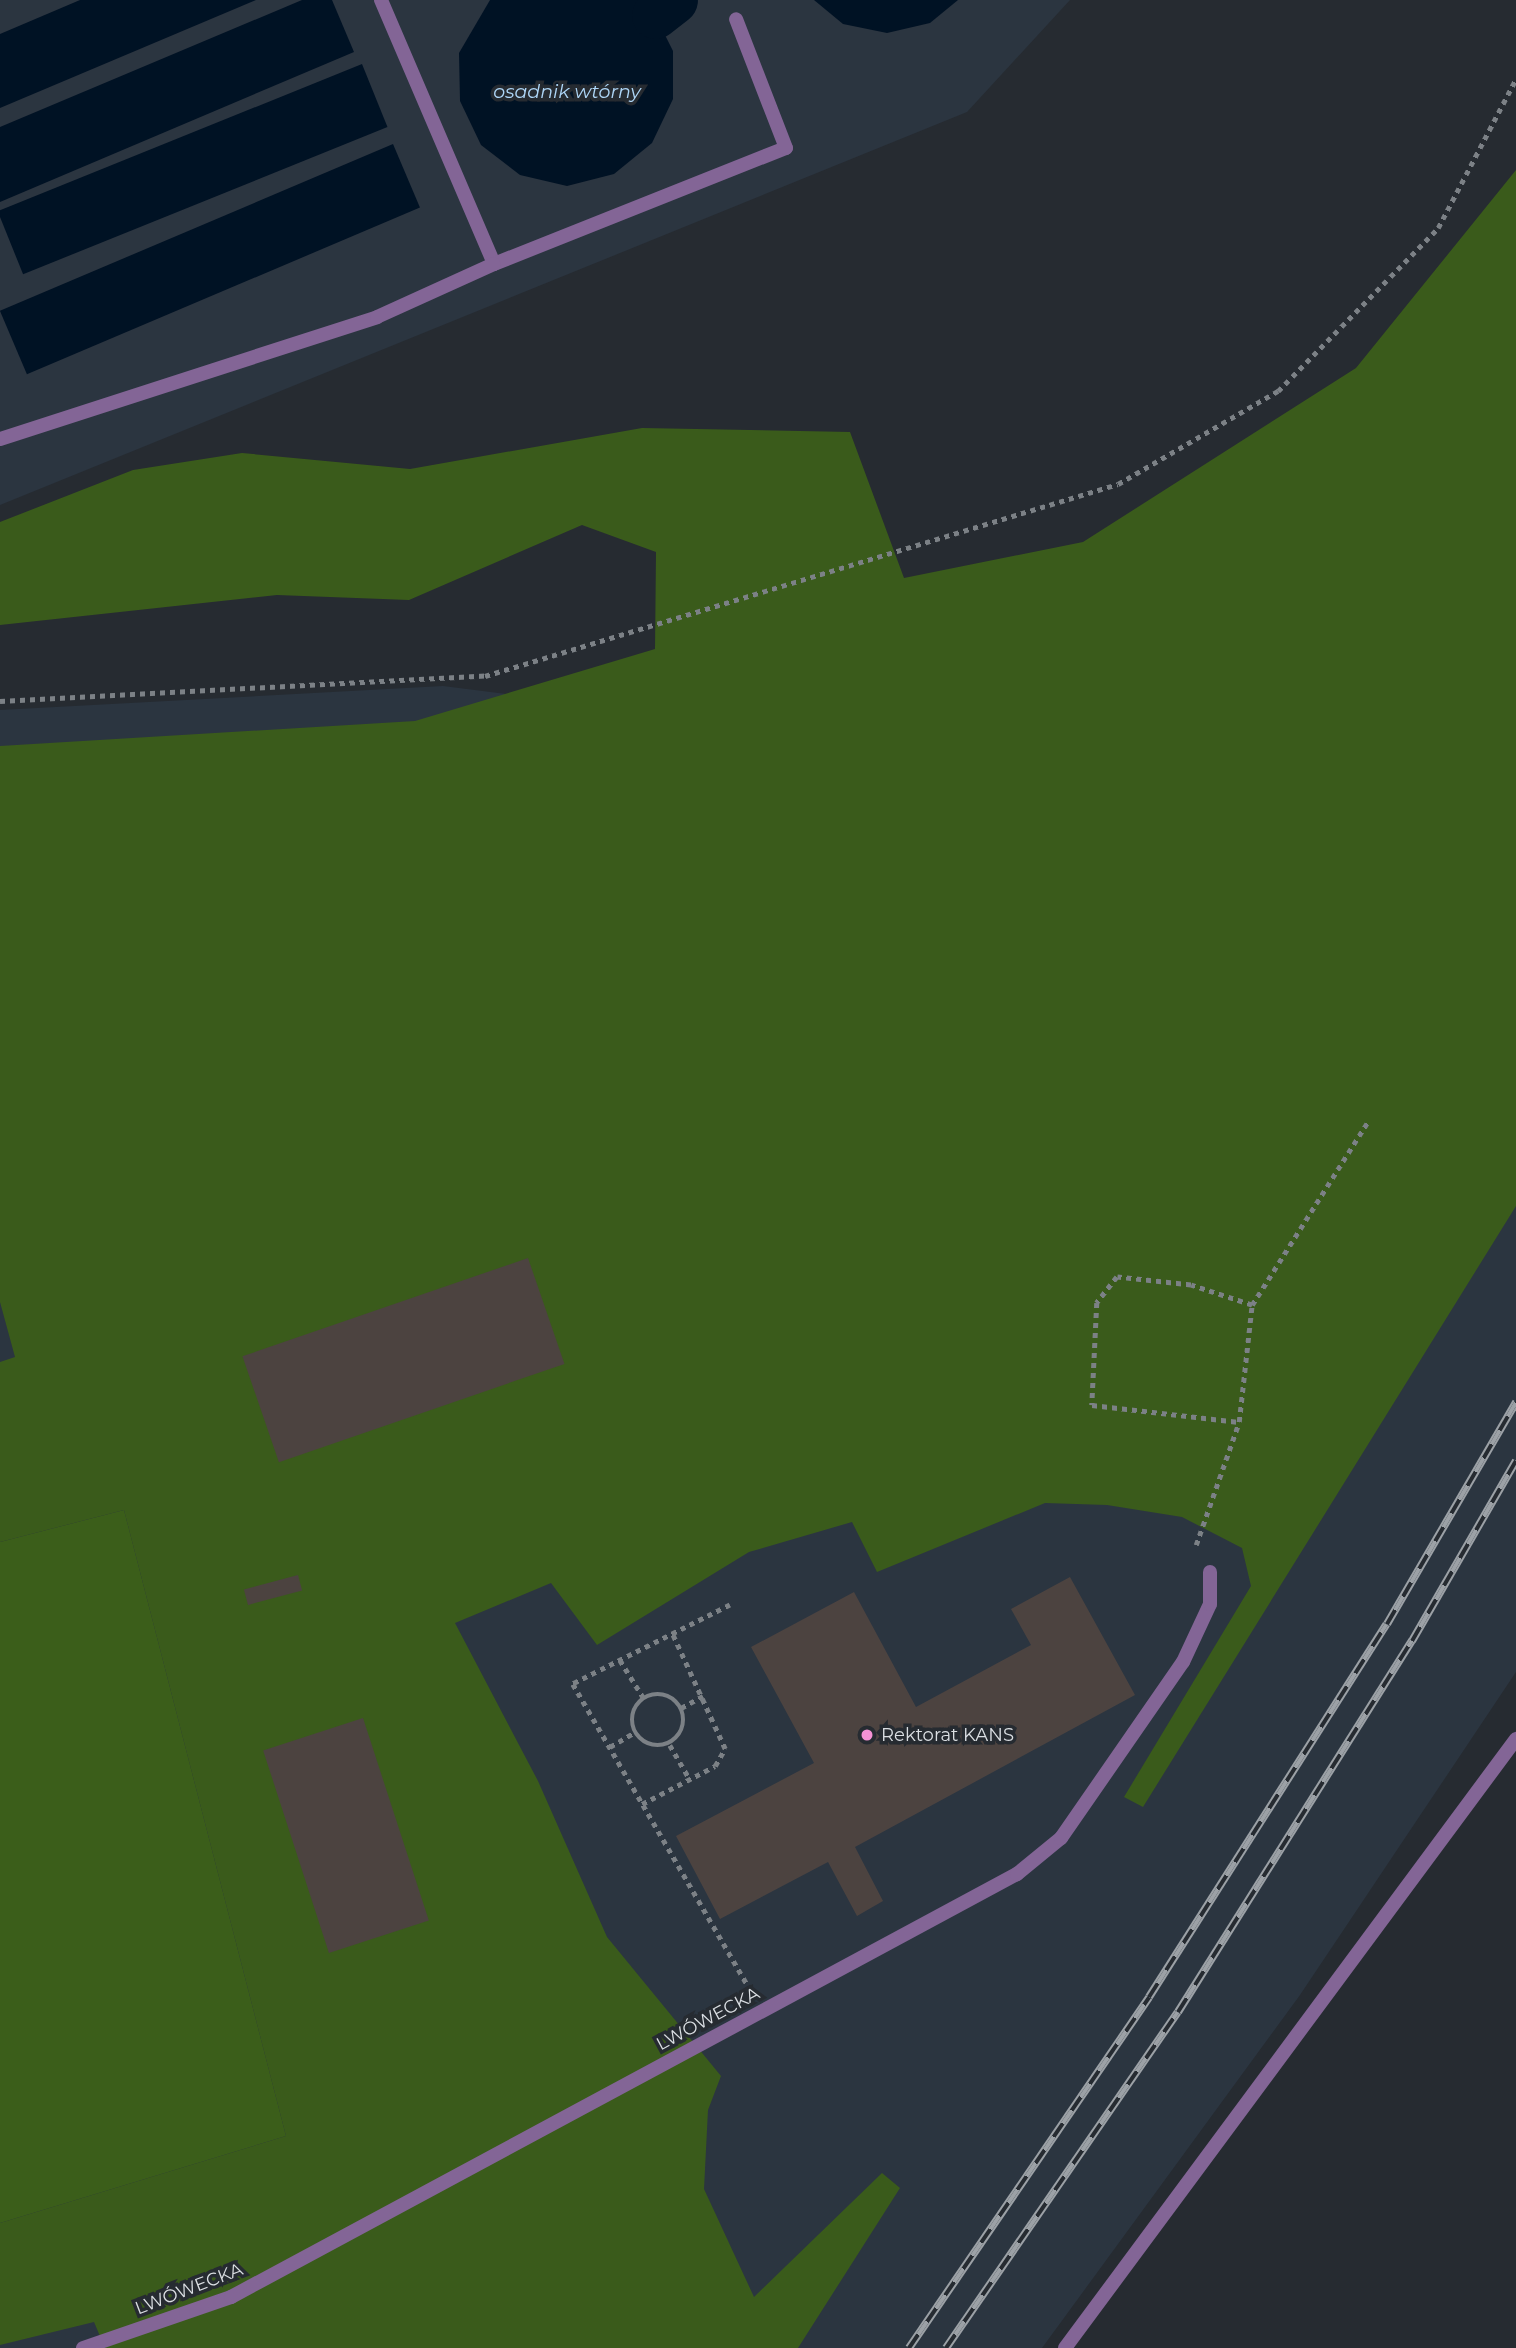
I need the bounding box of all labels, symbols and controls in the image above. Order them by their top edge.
water label: osadnik wtórny [493,81,641,103]
place label: Rektorat KANS [881,1724,1014,1746]
marker: Rektorat KANS [859,1727,875,1743]
street label: LWÓWECKA [653,1983,763,2055]
street label: LWÓWECKA [132,2259,246,2319]

